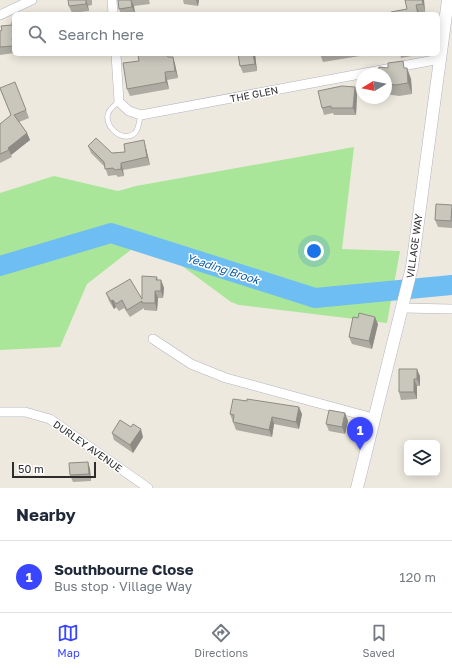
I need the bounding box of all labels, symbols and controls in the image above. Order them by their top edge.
search box [12,12,440,56]
icon: search [26,23,48,45]
text: Search here [58,25,144,43]
north arrow [356,68,392,104]
street label: THE GLEN [229,83,279,105]
street label: VILLAGE WAY [404,212,425,279]
your location [304,241,324,261]
water label: Yeading Brook [185,251,263,288]
pin: 1 [347,417,373,450]
street label: DURLEY AVENUE [51,418,125,474]
map controls [404,440,440,476]
button: layers [404,440,440,476]
scale bar [12,460,96,479]
text: 50 m [18,462,44,475]
text: Nearby [16,504,76,525]
text: Southbourne Close [54,560,194,578]
text: 1 [26,569,32,585]
text: 120 m [399,569,436,585]
text: Bus stop · Village Way [54,578,192,594]
tab: Map [57,622,80,659]
tab: Directions [194,622,248,659]
tab: Saved [363,622,395,659]

